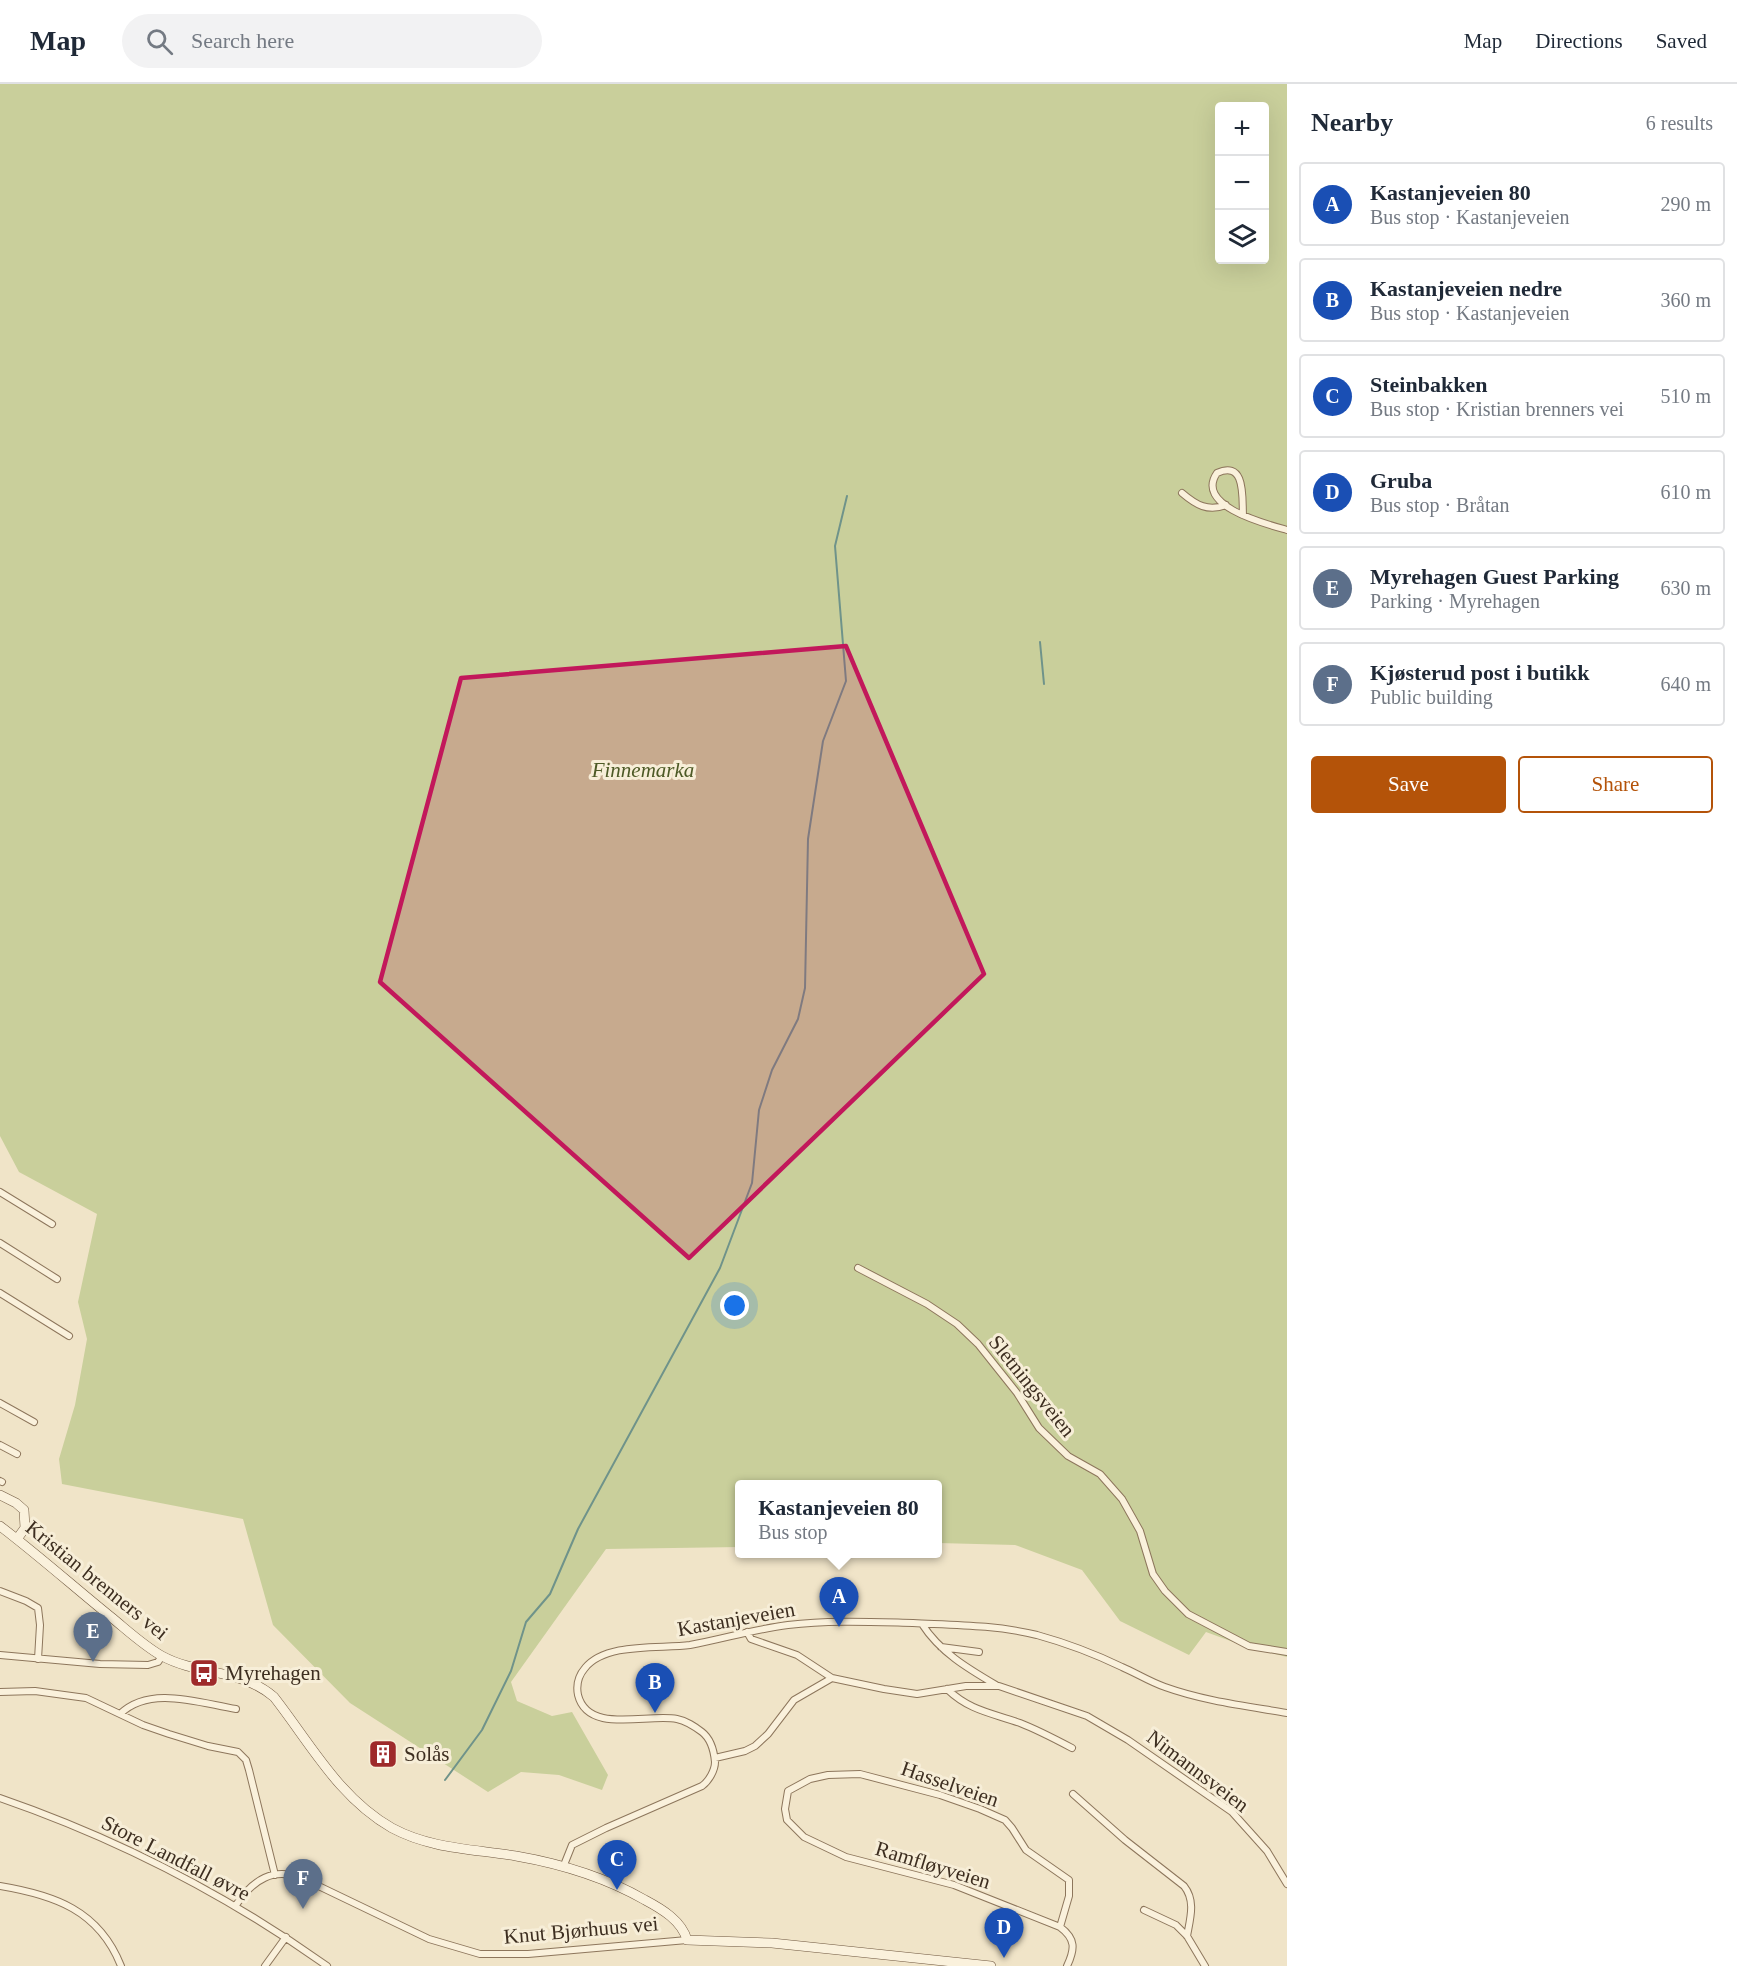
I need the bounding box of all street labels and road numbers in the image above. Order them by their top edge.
street label: Sletningsveien [984,1330,1081,1442]
street label: Kristian brenners vei [21,1515,173,1645]
street label: Kastanjeveien [675,1597,797,1641]
street label: Nimannsveien [1142,1725,1254,1817]
street label: Hasselveien [898,1756,1002,1812]
street label: Store Landfall øvre [98,1810,254,1906]
street label: Ramfløyveien [873,1836,994,1894]
street label: Knut Bjørhuus vei [503,1911,659,1949]

